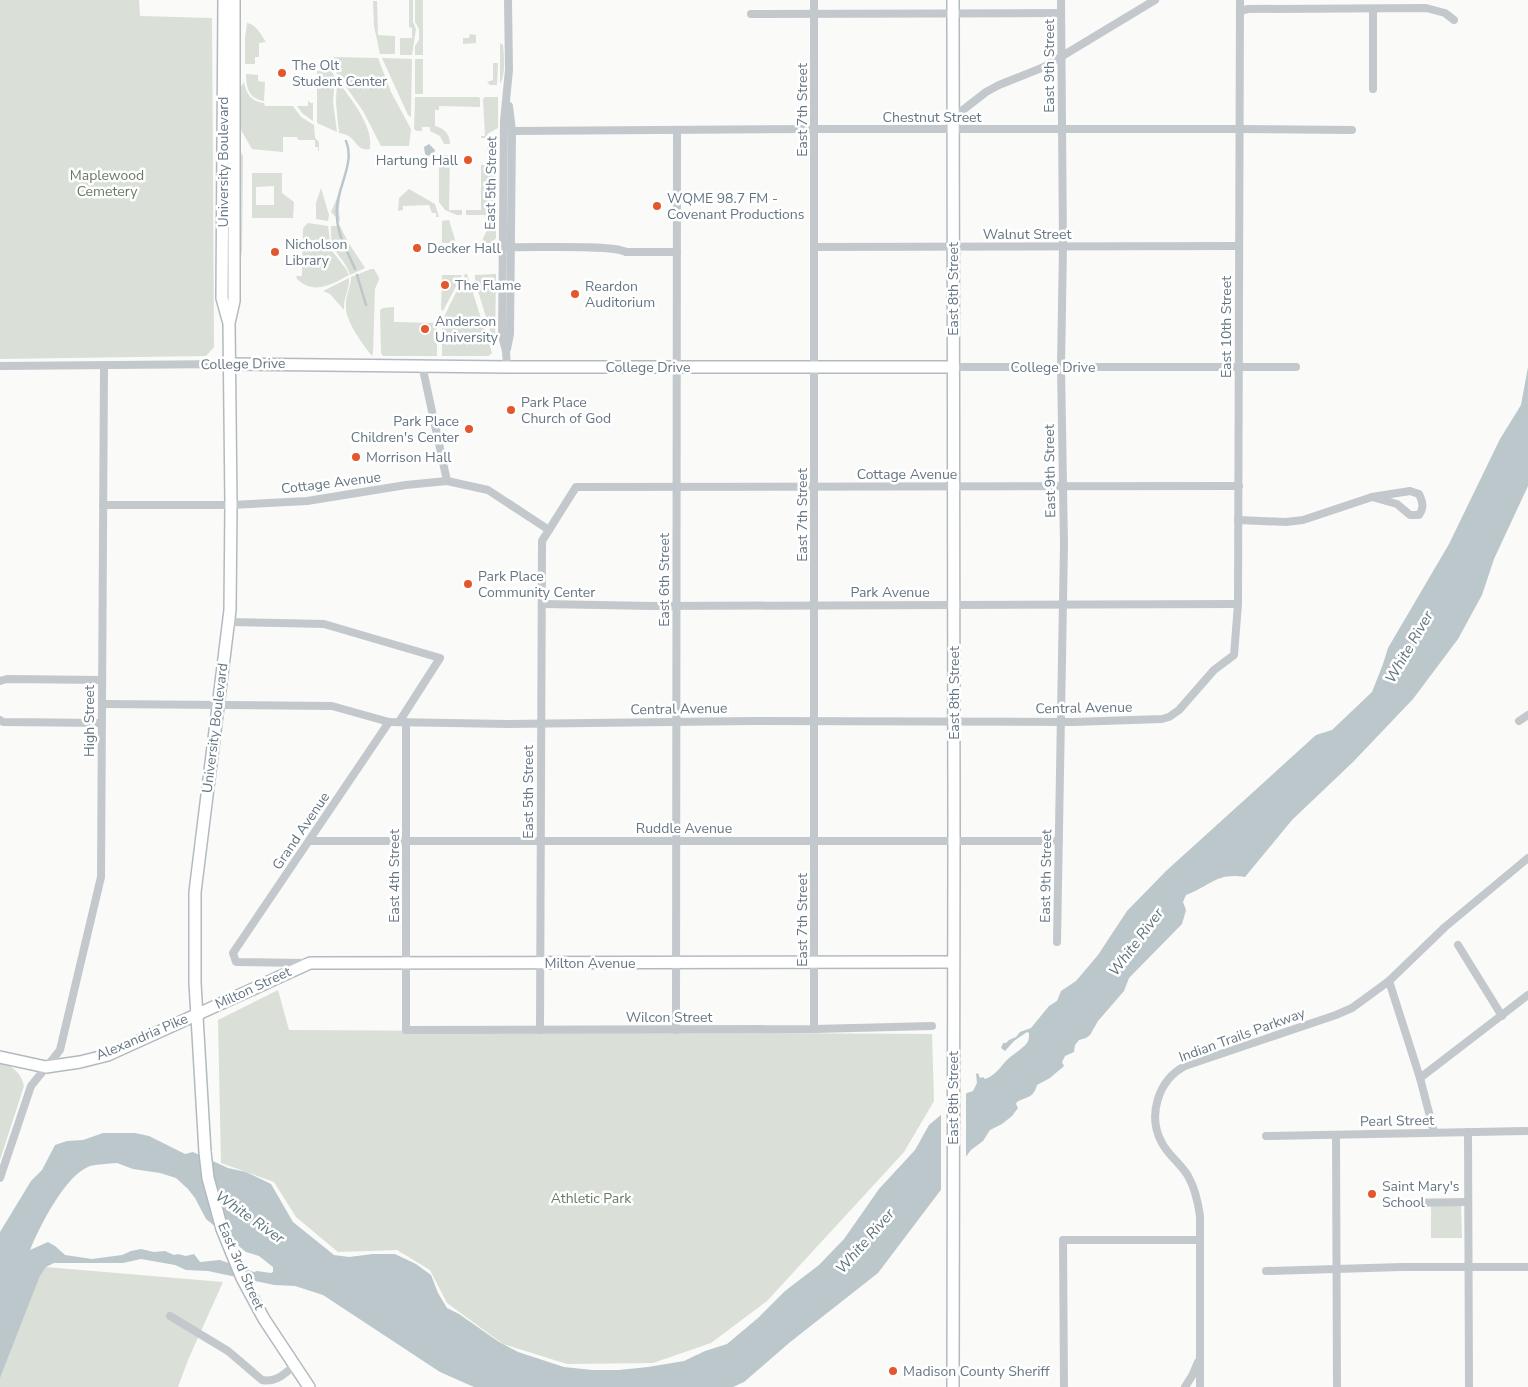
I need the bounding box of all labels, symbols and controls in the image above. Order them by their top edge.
street label: East 9th Street [1040,19,1059,113]
place label: The Olt Student Center [292,56,387,91]
street label: East 7th Street [793,63,812,157]
marker: The Olt Student Center [276,67,288,79]
street label: University Boulevard [214,97,233,227]
street label: Chestnut Street [883,108,982,127]
street label: East 5th Street [481,136,501,230]
place label: Hartung Hall [376,151,459,170]
marker: Hartung Hall [462,154,474,166]
park label: Maplewood Cemetery [70,166,144,201]
place label: WQME 98.7 FM - Covenant Productions [667,189,805,224]
marker: WQME 98.7 FM - Covenant Productions [651,200,663,212]
street label: Walnut Street [983,225,1071,244]
place label: Nicholson Library [285,235,347,270]
place label: Decker Hall [427,239,501,258]
marker: Decker Hall [411,242,423,254]
street label: East 8th Street [944,242,963,336]
marker: Nicholson Library [269,246,281,258]
place label: The Flame [455,276,521,295]
street label: East 10th Street [1217,276,1236,378]
place label: Reardon Auditorium [585,277,655,312]
marker: The Flame [439,279,451,291]
marker: Reardon Auditorium [569,288,581,300]
place label: Anderson University [435,312,499,347]
marker: Anderson University [419,323,431,335]
street label: College Drive [200,354,286,374]
street label: College Drive [606,358,690,377]
street label: College Drive [1011,358,1095,377]
place label: Park Place Church of God [521,393,611,428]
marker: Park Place Church of God [505,404,517,416]
place label: Park Place Children's Center [351,412,459,447]
marker: Park Place Children's Center [463,423,475,435]
street label: East 9th Street [1040,424,1060,518]
place label: Morrison Hall [366,448,452,467]
marker: Morrison Hall [350,451,362,463]
street label: Cottage Avenue [857,465,957,484]
street label: Cottage Avenue [280,467,382,499]
street label: East 7th Street [793,468,812,562]
street label: East 6th Street [655,533,674,627]
place label: Park Place Community Center [478,567,595,602]
marker: Park Place Community Center [462,578,474,590]
street label: Park Avenue [850,583,930,602]
water label: White River [1380,607,1438,687]
street label: East 8th Street [945,646,964,740]
street label: University Boulevard [198,662,232,794]
street label: High Street [80,685,99,757]
street label: Central Avenue [1035,698,1133,718]
street label: Central Avenue [630,699,728,719]
street label: East 5th Street [519,745,538,839]
street label: Grand Avenue [268,788,334,874]
street label: Ruddle Avenue [636,819,732,838]
street label: East 4th Street [385,829,404,923]
street label: East 9th Street [1036,829,1056,923]
street label: East 7th Street [793,873,812,967]
water label: White River [1104,904,1168,980]
street label: Milton Avenue [544,954,636,973]
street label: Milton Street [212,962,294,1014]
street label: Indian Trails Parkway [1176,1003,1309,1067]
street label: Wilcon Street [626,1008,712,1027]
street label: Alexandria Pike [93,1009,191,1065]
street label: East 8th Street [944,1051,963,1145]
street label: Pearl Street [1360,1111,1434,1131]
place label: Saint Mary's School [1382,1177,1460,1212]
water label: White River [211,1186,289,1248]
marker: Saint Mary's School [1366,1188,1378,1200]
park label: Athletic Park [551,1189,632,1208]
water label: White River [831,1204,899,1278]
street label: East 3rd Street [213,1219,269,1313]
place label: Madison County Sheriff [903,1362,1050,1381]
marker: Madison County Sheriff [887,1365,899,1377]

